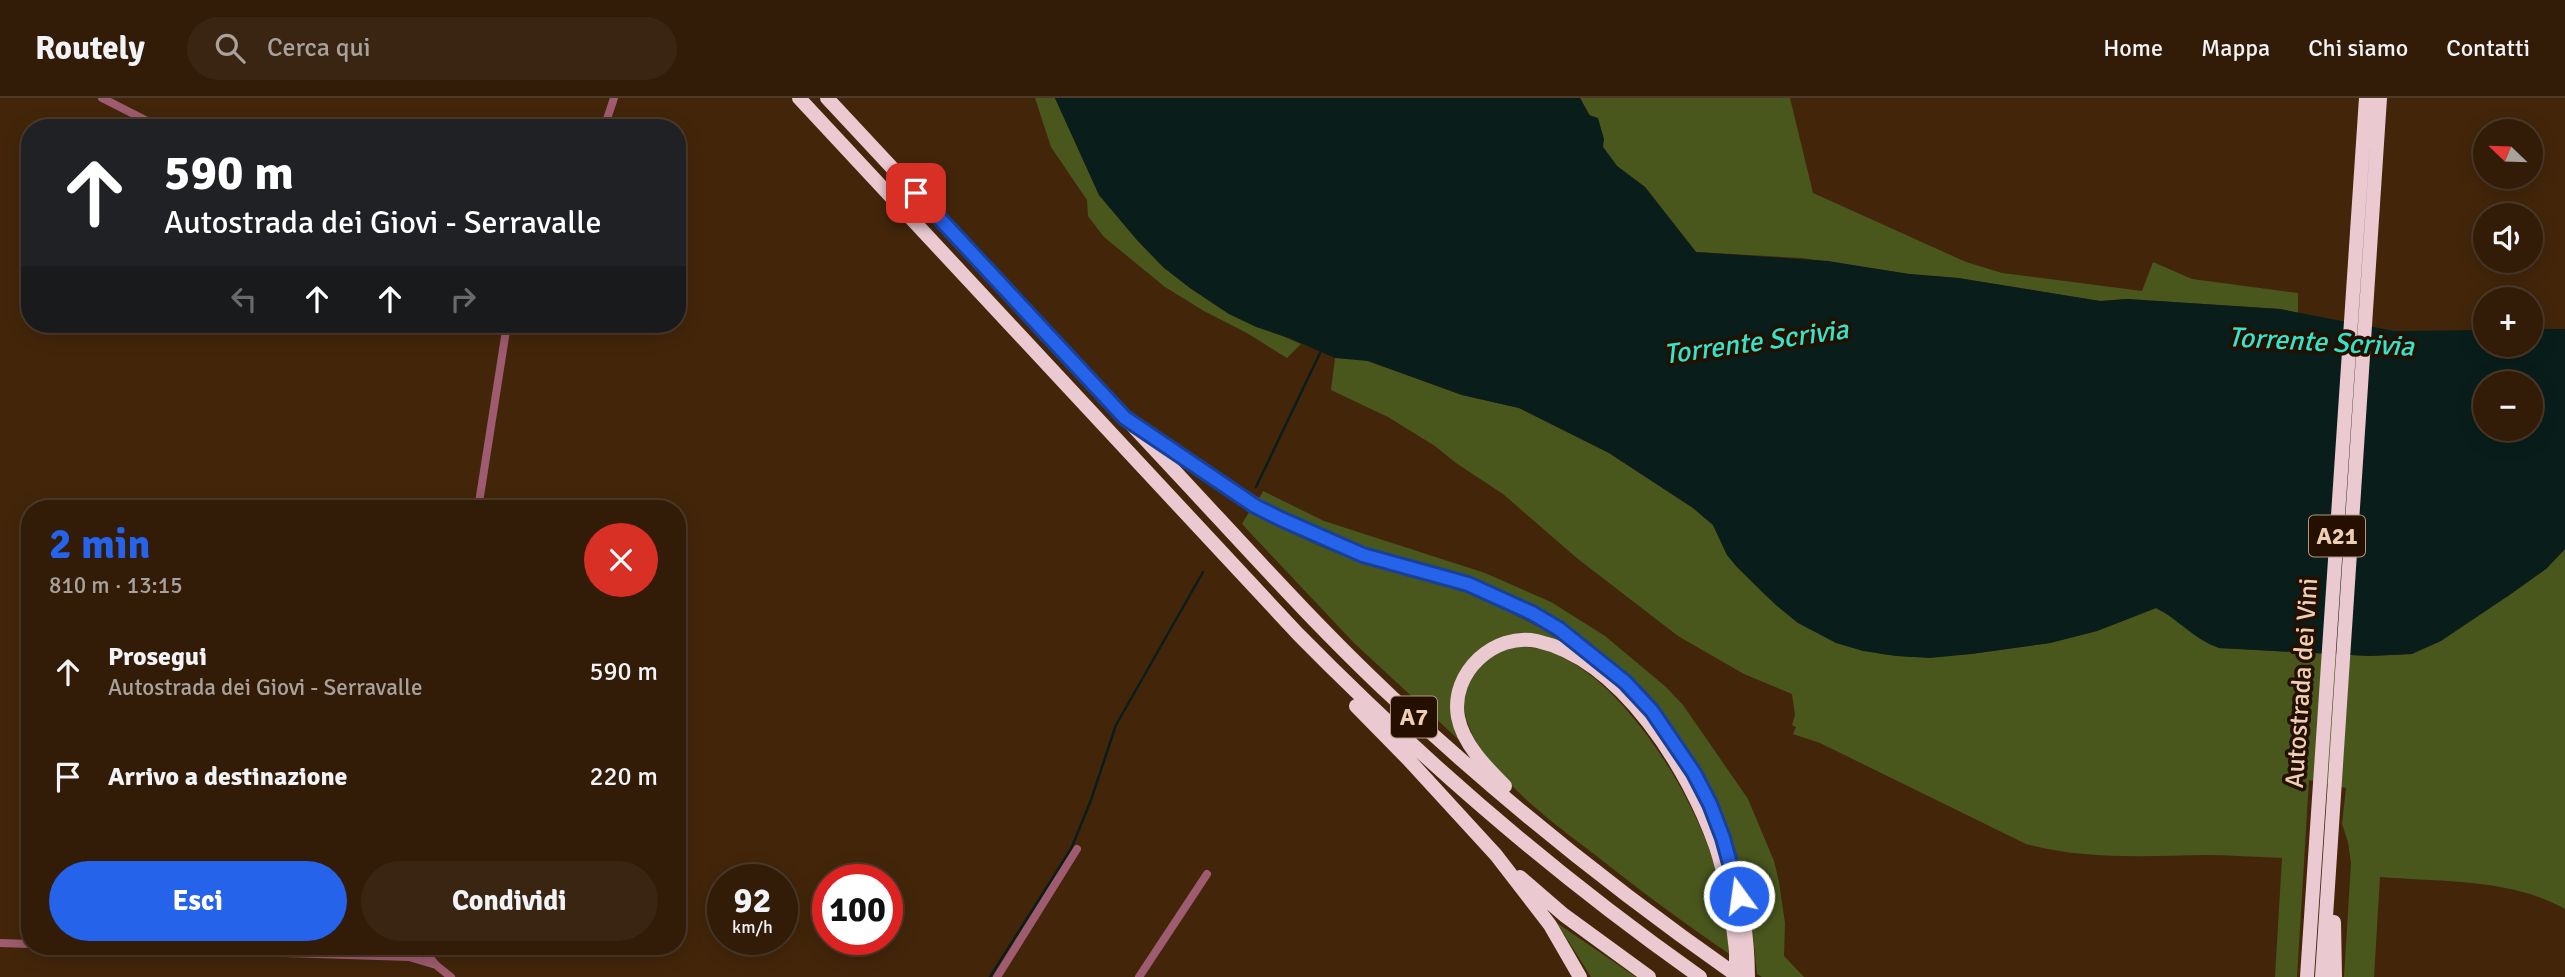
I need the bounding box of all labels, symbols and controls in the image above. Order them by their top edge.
search box [187,17,677,80]
text: Routely [35,28,145,69]
icon: search [211,29,249,67]
text: Cerca qui [267,32,371,64]
text: Home [2103,33,2163,63]
text: Mappa [2201,33,2270,63]
text: Chi siamo [2308,33,2408,63]
text: Contatti [2446,33,2530,63]
north arrow [2473,119,2543,189]
map controls [2473,119,2543,441]
text: 590 m [164,143,294,203]
icon: ahead [49,147,140,238]
pin [886,163,946,223]
icon: arrive [897,174,935,212]
text: Autostrada dei Giovi - Serravalle [164,203,601,242]
button: sound [2473,203,2543,273]
icon: left [225,280,263,318]
icon: ahead [298,280,336,318]
icon: ahead [371,280,409,318]
icon: right [444,280,482,318]
button: + [2473,287,2543,357]
water label: Torrente Scrivia [1661,312,1851,372]
water label: Torrente Scrivia [2227,320,2416,364]
button: − [2473,371,2543,441]
road number: A21 [2309,516,2365,556]
text: 2 min [49,519,150,570]
button: close [584,523,658,597]
text: 810 m · 13:15 [49,571,183,600]
street label: Autostrada dei Vini [2279,577,2325,789]
text: Prosegui [108,641,207,673]
icon: ahead [49,653,87,691]
text: 590 m [589,656,658,688]
text: Autostrada dei Giovi - Serravalle [108,673,422,702]
road number: A7 [1391,696,1437,738]
icon: arrive [49,758,87,796]
text: Arrivo a destinazione [108,761,348,793]
text: 220 m [589,761,658,793]
position arrow [1702,859,1776,933]
button: Esci [49,861,347,941]
button: Condividi [361,861,658,941]
speed limit sign: 100 [812,864,903,955]
text: 92 [734,879,771,922]
text: km/h [732,916,773,938]

